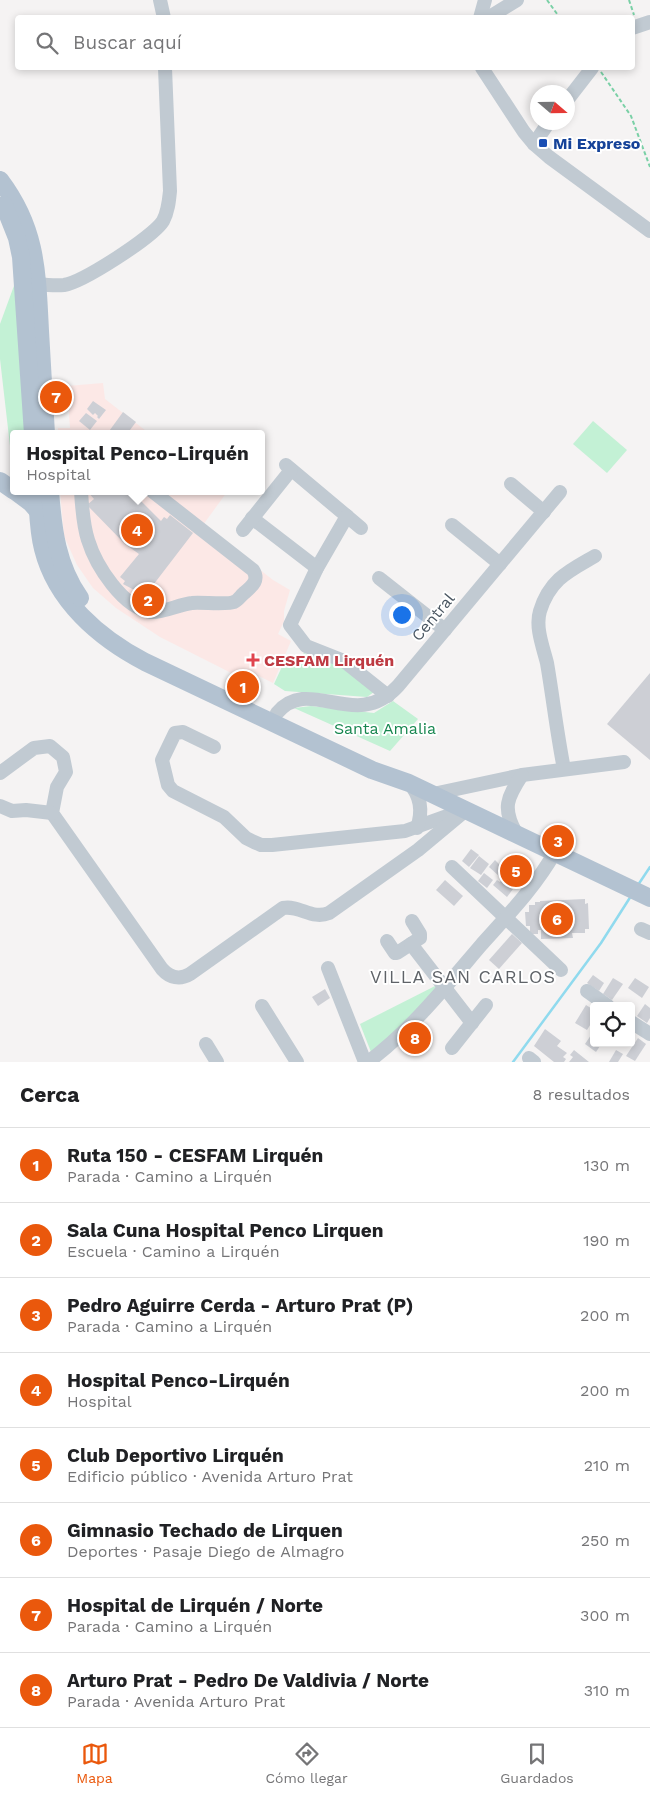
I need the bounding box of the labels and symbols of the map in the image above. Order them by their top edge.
north arrow [530,85,575,130]
place label: Mi Expreso [553,134,641,153]
marker: Mi Expreso [537,137,549,149]
pin: 7 [40,378,72,416]
pin: 4 [121,511,153,549]
pin: 2 [132,581,164,619]
street label: Central [407,589,459,645]
your location [389,602,415,628]
place label: CESFAM Lirquén [264,651,394,670]
marker: CESFAM Lirquén [246,653,260,667]
pin: 1 [227,668,259,706]
park label: Santa Amalia [334,719,436,738]
pin: 3 [542,822,574,860]
pin: 5 [500,852,532,890]
pin: 6 [541,900,573,938]
district label: VILLA SAN CARLOS [370,966,556,987]
pin: 8 [399,1019,431,1057]

